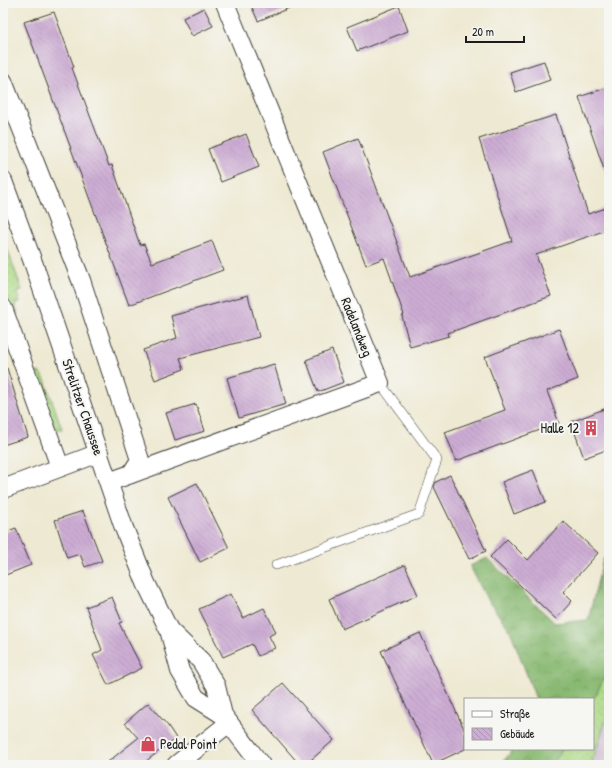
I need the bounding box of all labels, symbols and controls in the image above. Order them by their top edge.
scale bar [466,18,524,44]
text: 20 m [472,23,494,40]
street label: Radelandweg [336,294,378,360]
street label: Strelitzer Chaussee [58,356,109,458]
place label: Halle 12 [541,418,579,437]
building icon: Halle 12 [582,419,600,437]
legend [464,698,594,750]
text: Straße [500,705,530,722]
text: Gebäude [500,725,535,742]
place label: Pedal Point [160,734,217,753]
shop icon: Pedal Point [139,735,157,753]

